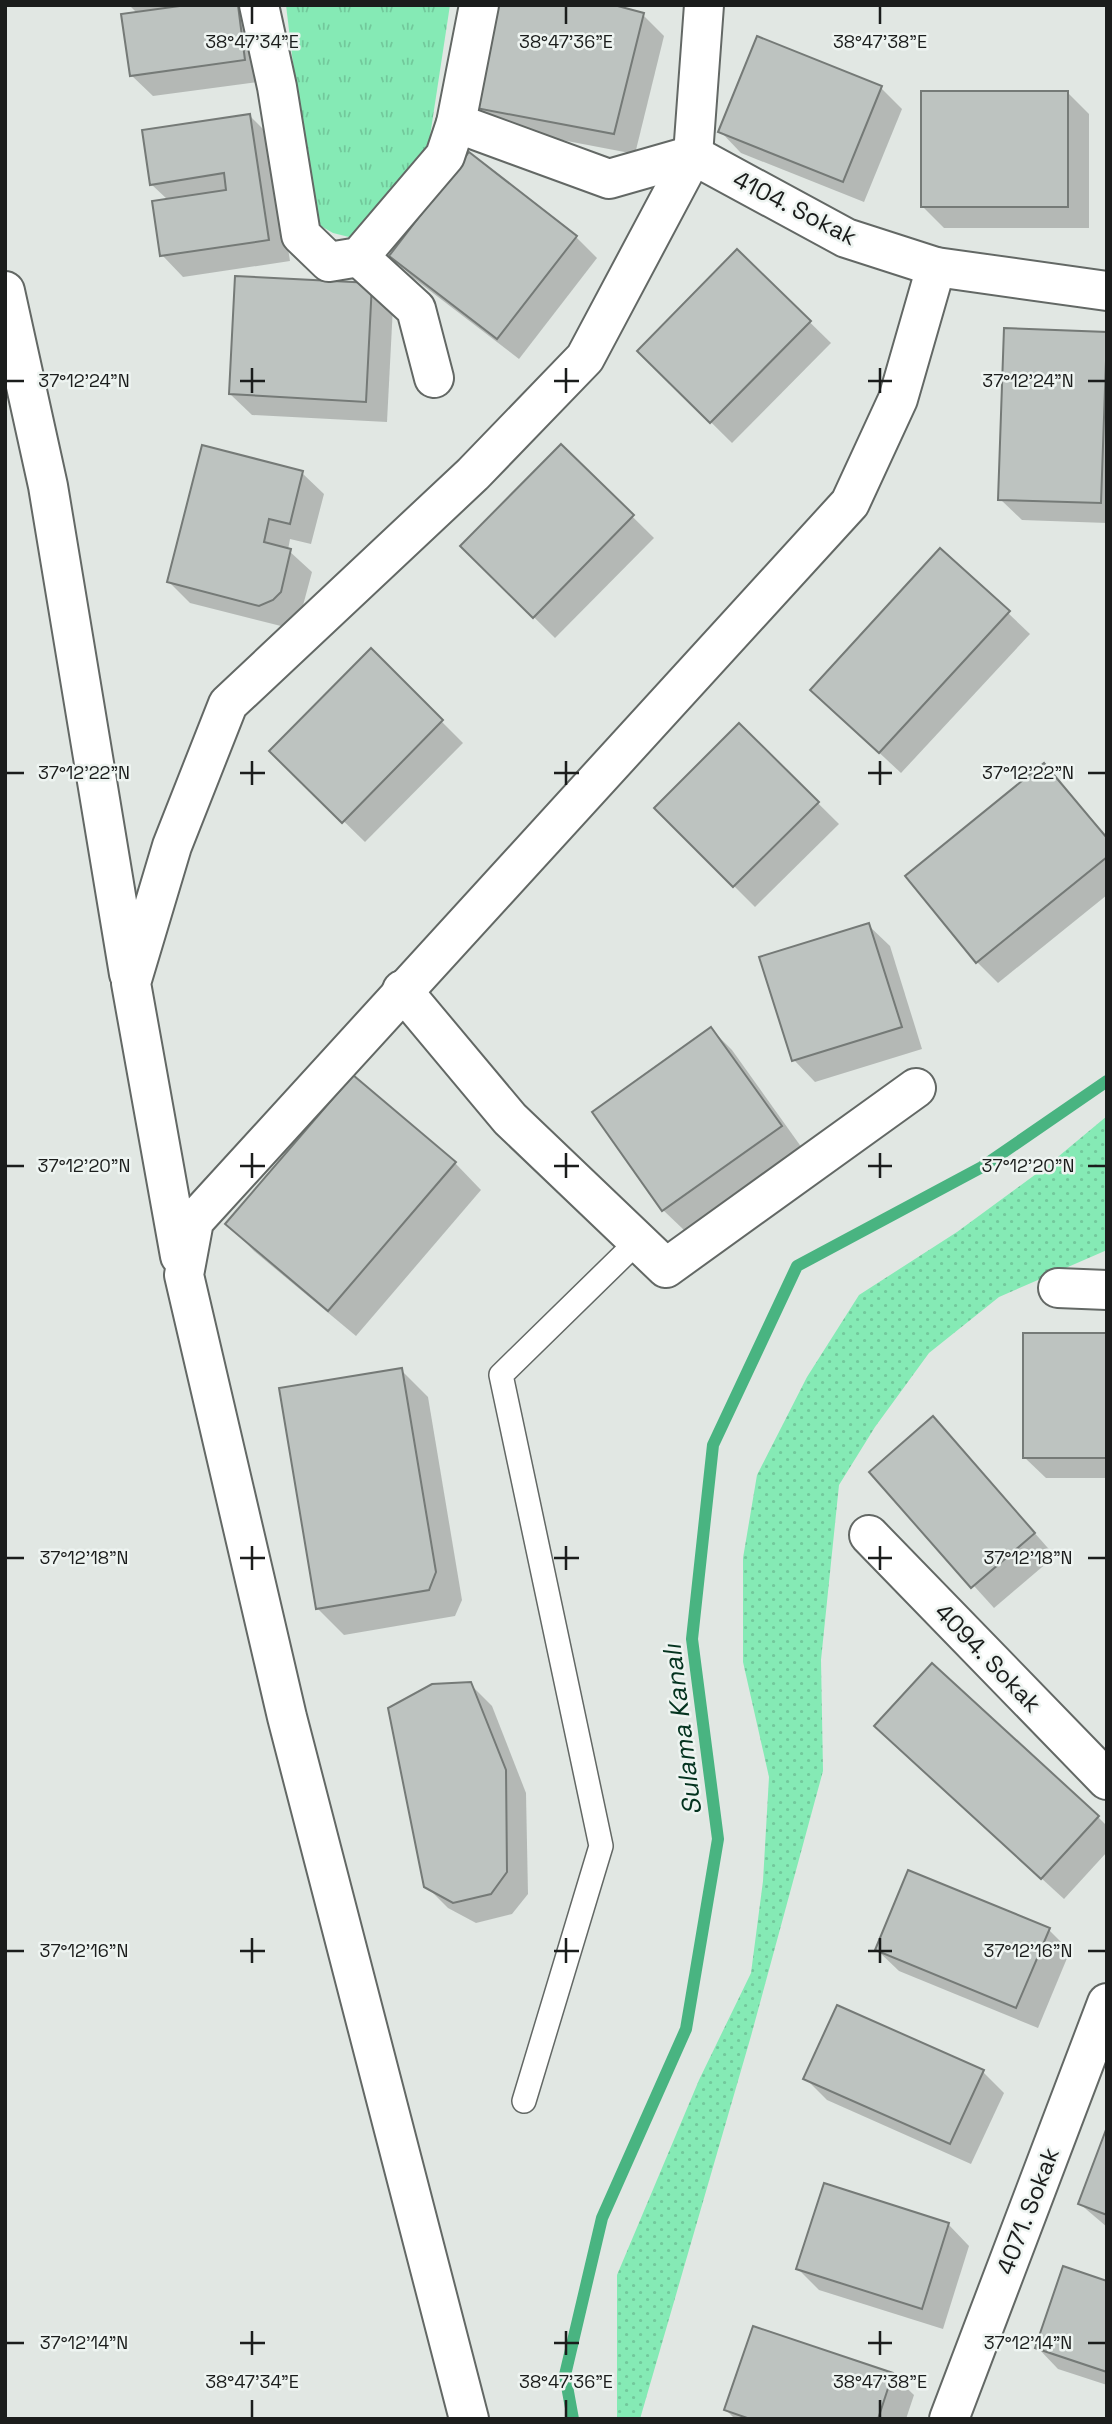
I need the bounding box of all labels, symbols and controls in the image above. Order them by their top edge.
text: 38°47'34"E [205,30,299,53]
text: 38°47'36"E [519,30,613,53]
text: 38°47'38"E [833,30,927,53]
street label: 4104. Sokak [728,163,863,252]
text: 37°12'24"N [38,369,130,392]
text: 37°12'24"N [982,369,1074,392]
text: 37°12'22"N [38,761,130,784]
text: 37°12'22"N [982,761,1074,784]
text: 37°12'20"N [38,1154,130,1177]
text: 37°12'20"N [982,1154,1074,1177]
text: 37°12'18"N [39,1546,129,1569]
text: 37°12'18"N [983,1546,1073,1569]
street label: 4094. Sokak [928,1596,1048,1719]
water label: Sulama Kanalı [654,1641,709,1817]
text: 37°12'16"N [40,1939,128,1962]
text: 37°12'16"N [984,1939,1072,1962]
street label: 4071. Sokak [989,2143,1066,2279]
text: 37°12'14"N [40,2331,128,2354]
text: 37°12'14"N [984,2331,1072,2354]
text: 38°47'34"E [205,2370,299,2393]
text: 38°47'36"E [519,2370,613,2393]
text: 38°47'38"E [833,2370,927,2393]

